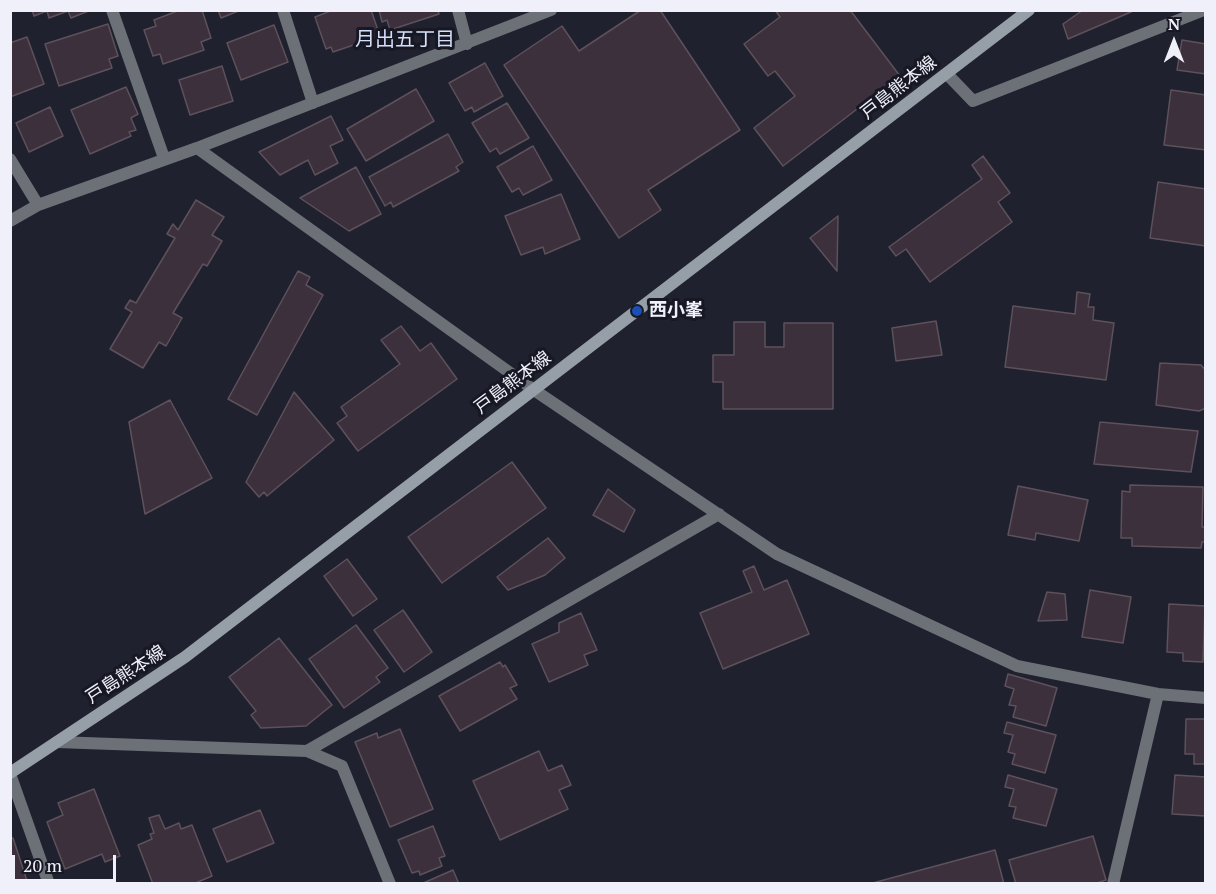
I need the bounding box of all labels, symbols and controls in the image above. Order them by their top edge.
north arrow [1144,12,1204,72]
text: N [1168,13,1180,35]
district label: 月出五丁目 [355,28,455,52]
street label: 戸島熊本線 [857,52,941,124]
place label: 西小峯 [649,300,703,322]
marker: 西小峯 [630,304,644,318]
street label: 戸島熊本線 [471,347,555,419]
street label: 戸島熊本線 [82,641,170,709]
scale bar [15,843,118,881]
text: 20 m [23,853,62,877]

